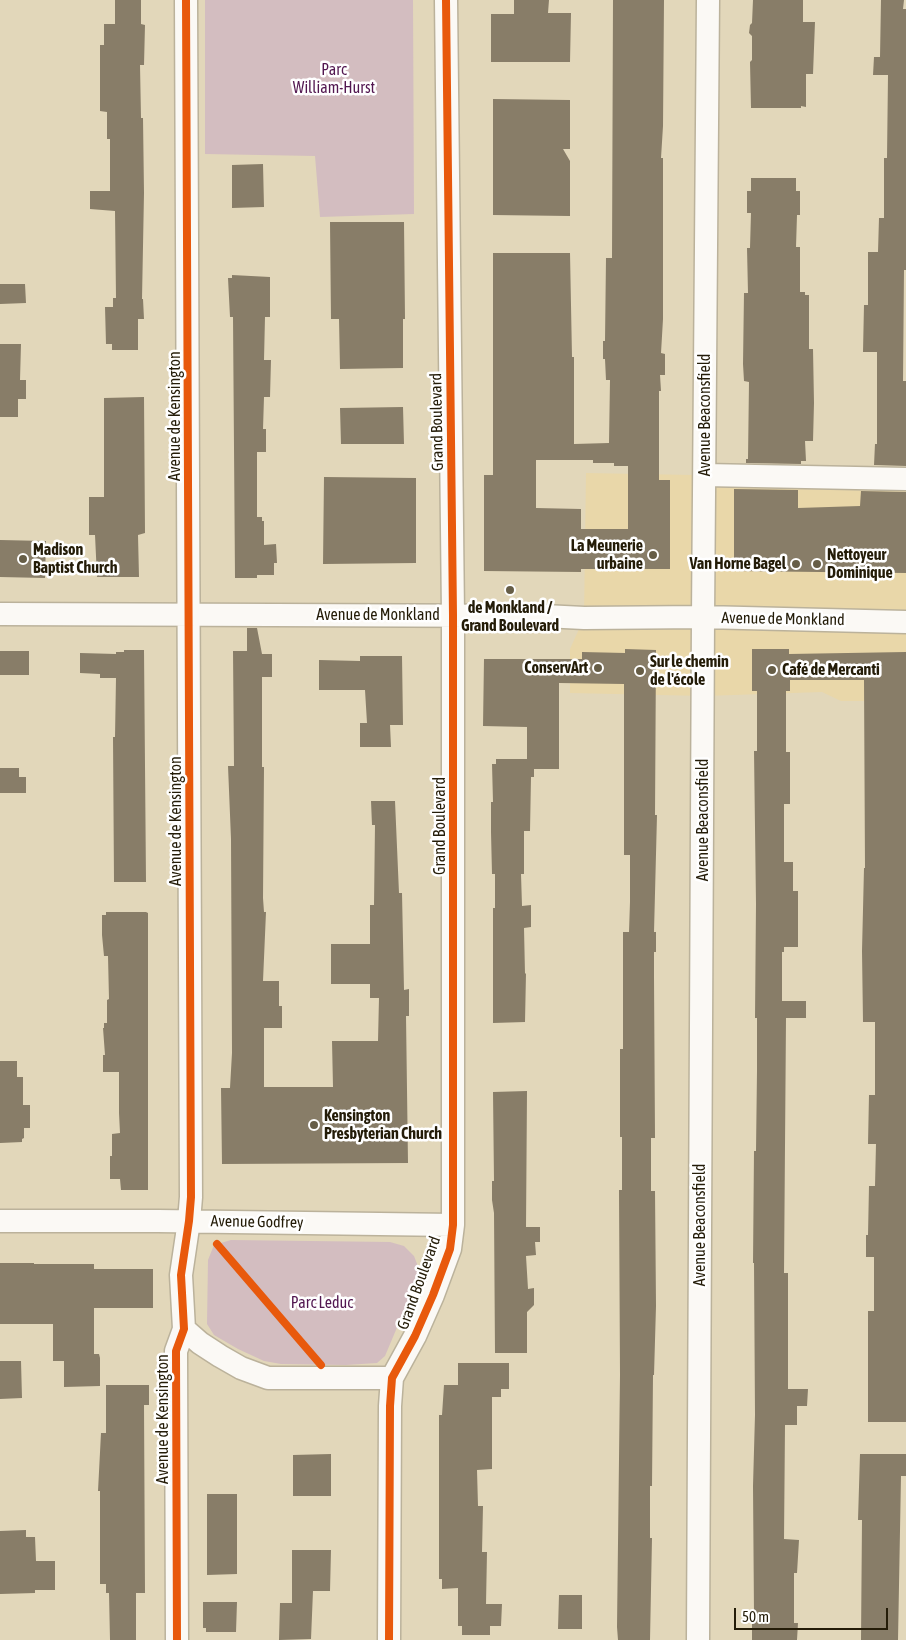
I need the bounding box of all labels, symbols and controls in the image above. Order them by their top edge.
park label: Parc William-Hurst [293,60,375,98]
street label: Avenue de Kensington [165,351,185,481]
street label: Avenue Beaconsfield [695,354,715,476]
street label: Grand Boulevard [427,373,447,471]
place label: La Meunerie urbaine [571,536,643,574]
place label: Madison Baptist Church [33,540,117,578]
place label: Nettoyeur Dominique [827,545,893,583]
marker: La Meunerie urbaine [647,549,659,561]
marker: Madison Baptist Church [17,553,29,565]
place label: Van Horne Bagel [689,554,786,574]
marker: Van Horne Bagel [790,558,802,570]
marker: Nettoyeur Dominique [811,558,823,570]
marker: de Monkland / Grand Boulevard [504,584,516,596]
place label: de Monkland / Grand Boulevard [461,598,559,636]
street label: Avenue de Monkland [316,605,440,625]
street label: Avenue de Monkland [721,608,845,630]
place label: Sur le chemin de l'école [650,652,729,690]
place label: ConservArt [524,658,588,678]
place label: Café de Mercanti [782,660,880,680]
marker: ConservArt [592,662,604,674]
marker: Café de Mercanti [766,664,778,676]
marker: Sur le chemin de l'école [634,665,646,677]
street label: Avenue de Kensington [166,756,186,886]
street label: Avenue Beaconsfield [693,759,713,881]
street label: Grand Boulevard [430,777,450,875]
place label: Kensington Presbyterian Church [324,1106,442,1144]
marker: Kensington Presbyterian Church [308,1119,320,1131]
street label: Avenue Beaconsfield [690,1164,710,1286]
street label: Avenue Godfrey [210,1212,304,1232]
street label: Grand Boulevard [393,1234,445,1332]
park label: Parc Leduc [291,1293,353,1313]
street label: Avenue de Kensington [153,1354,173,1484]
scale bar [736,1598,890,1630]
text: 50 m [742,1608,769,1625]

